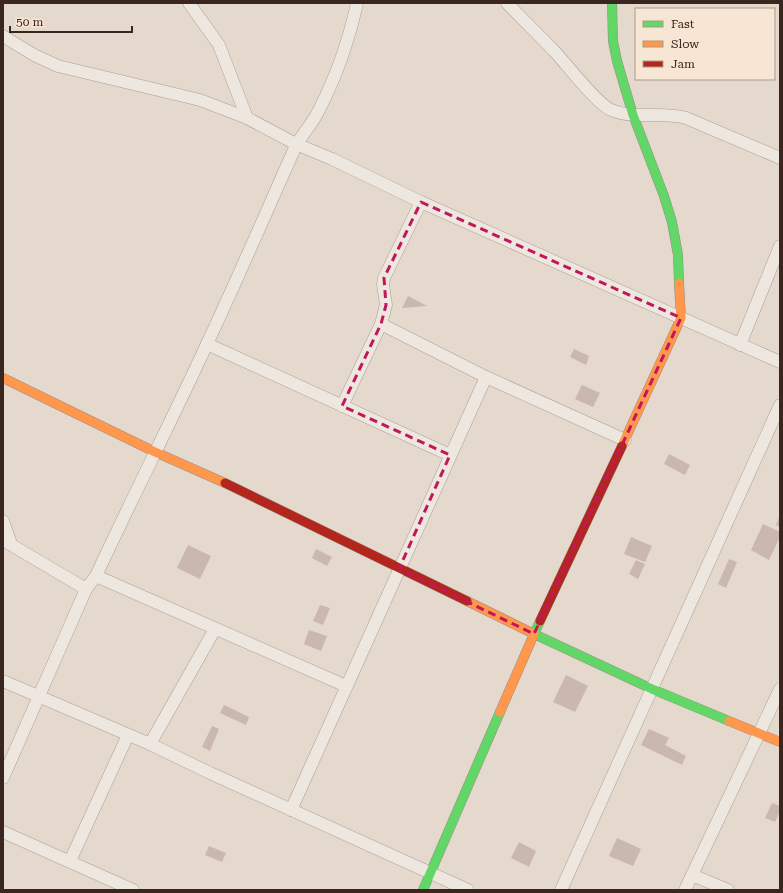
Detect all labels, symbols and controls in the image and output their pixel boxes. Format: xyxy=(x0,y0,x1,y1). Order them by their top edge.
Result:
scale bar xyxy=(10,8,132,34)
legend xyxy=(635,8,775,80)
text: 50 m xyxy=(16,15,43,29)
text: Fast xyxy=(671,17,695,31)
text: Slow xyxy=(671,37,699,51)
text: Jam xyxy=(671,57,695,71)

